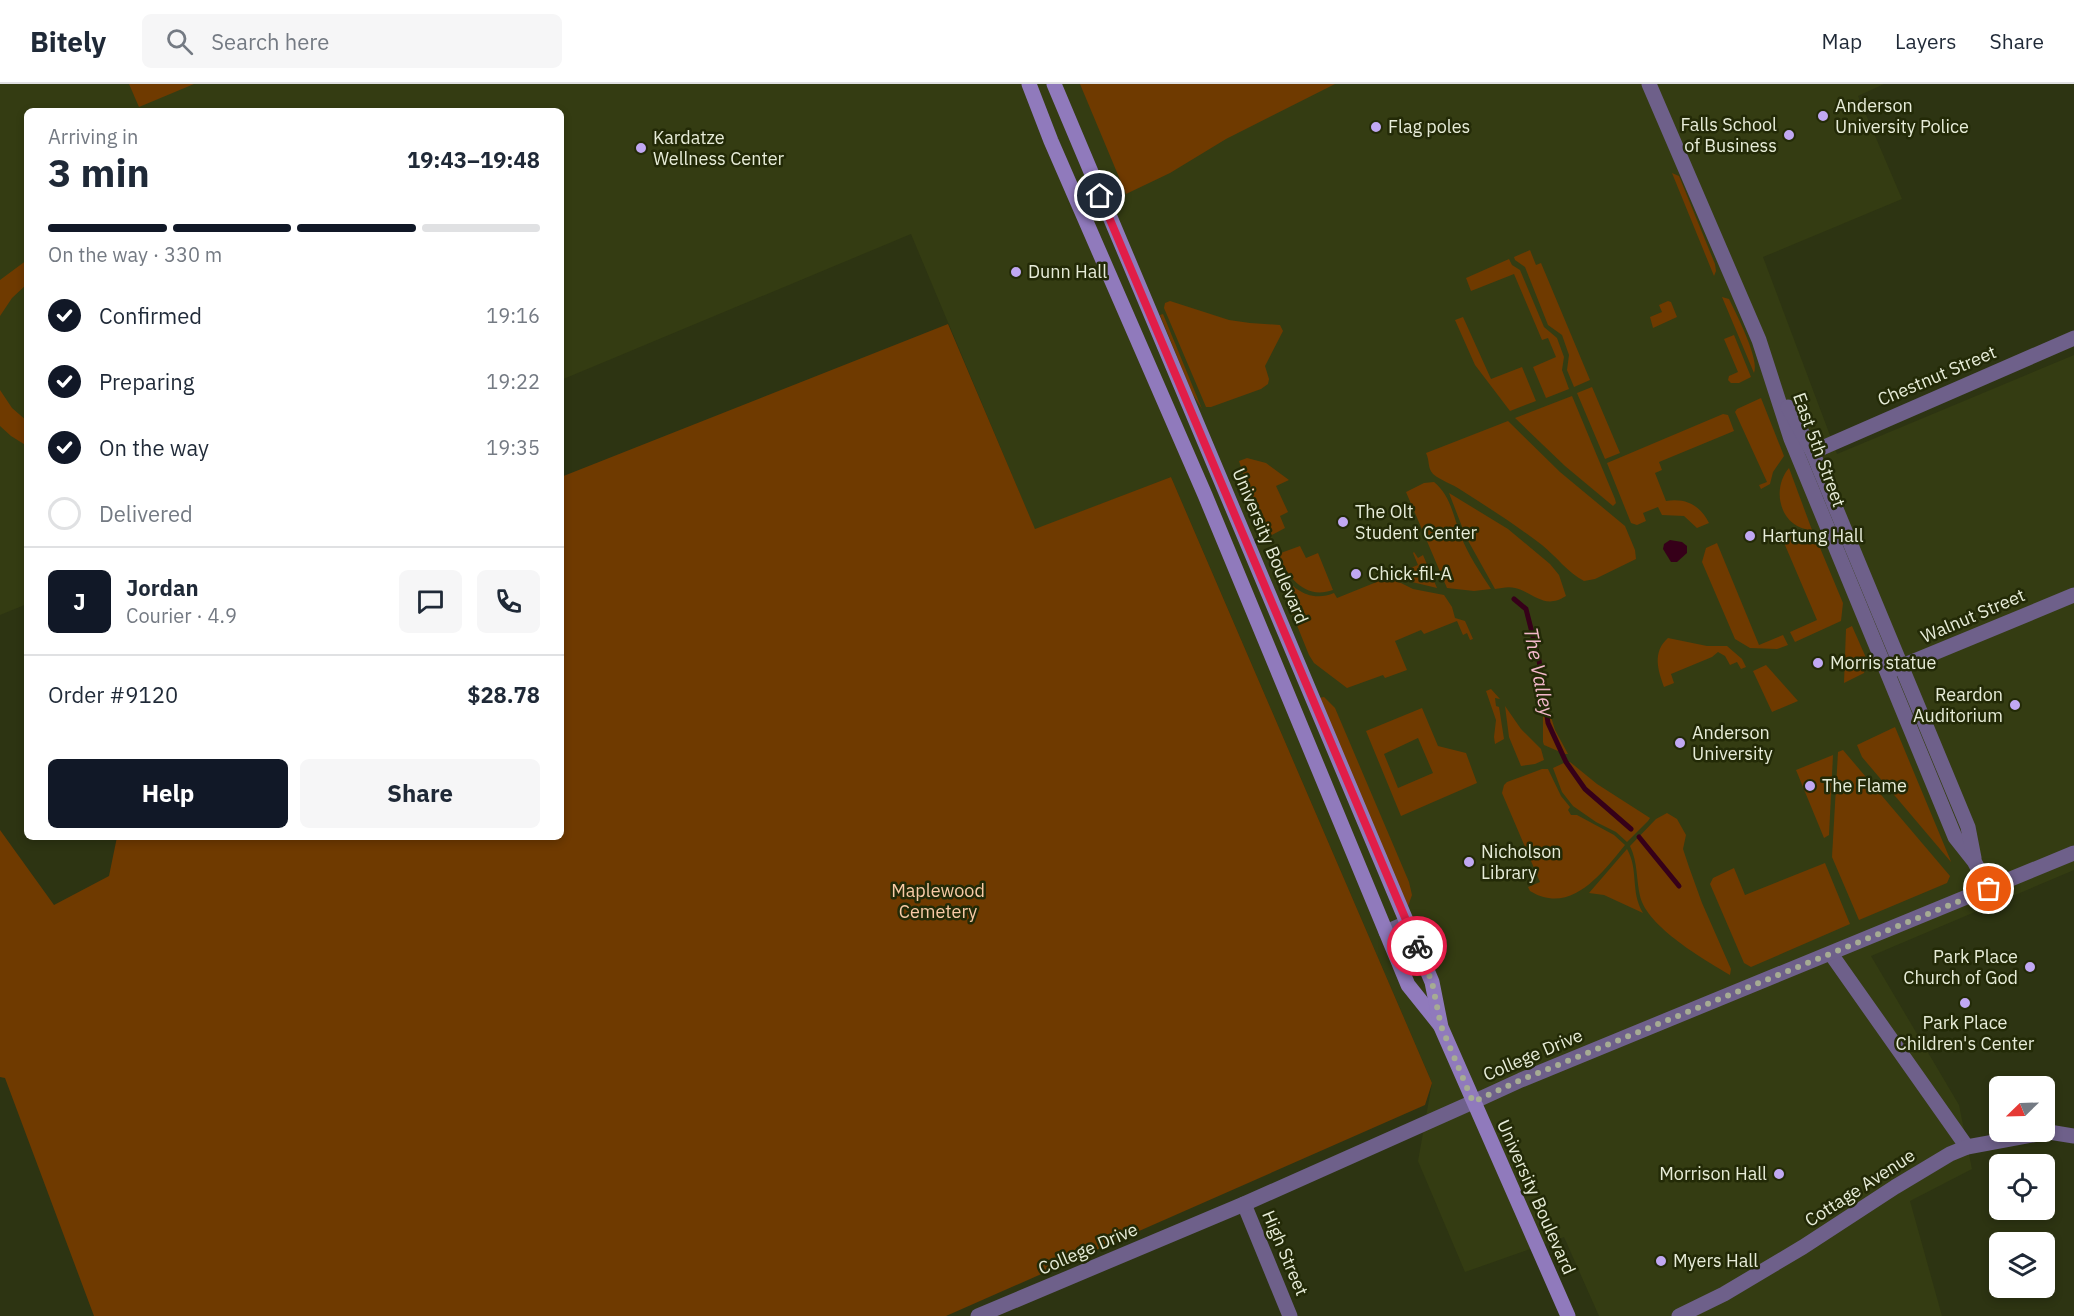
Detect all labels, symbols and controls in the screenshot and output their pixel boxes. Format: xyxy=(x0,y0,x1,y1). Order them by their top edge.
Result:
search box xyxy=(142,14,562,68)
text: Bitely xyxy=(30,23,106,60)
icon: search xyxy=(163,25,196,58)
text: Search here xyxy=(211,27,329,56)
text: Map xyxy=(1822,27,1862,55)
text: Layers xyxy=(1895,27,1957,55)
text: Share xyxy=(1990,27,2044,55)
place label: Anderson University Police xyxy=(1835,94,1969,138)
marker: Anderson University Police xyxy=(1816,109,1830,123)
place label: Falls School of Business xyxy=(1681,113,1777,157)
place label: Flag poles xyxy=(1388,115,1470,138)
marker: Flag poles xyxy=(1369,120,1383,134)
text: Arriving in xyxy=(48,123,138,150)
place label: Kardatze Wellness Center xyxy=(653,126,785,170)
marker: Falls School of Business xyxy=(1782,128,1796,142)
marker: Kardatze Wellness Center xyxy=(634,141,648,155)
text: 19:43–19:48 xyxy=(407,145,540,174)
text: 3 min xyxy=(48,147,150,198)
pin xyxy=(1074,170,1125,221)
icon: home xyxy=(1083,179,1116,212)
text: On the way · 330 m xyxy=(48,241,222,268)
place label: Dunn Hall xyxy=(1028,260,1107,283)
marker: Dunn Hall xyxy=(1009,265,1023,279)
icon: check xyxy=(48,299,81,332)
text: Confirmed xyxy=(99,301,202,330)
text: 19:16 xyxy=(486,302,540,329)
street label: Chestnut Street xyxy=(1874,340,2000,411)
icon: check xyxy=(48,365,81,398)
text: Preparing xyxy=(99,367,194,396)
text: 19:22 xyxy=(486,368,540,395)
street label: East 5th Street xyxy=(1788,389,1851,510)
icon: check xyxy=(48,431,81,464)
text: On the way xyxy=(99,433,209,462)
text: 19:35 xyxy=(486,434,540,461)
street label: University Boulevard xyxy=(1227,464,1314,627)
text: Delivered xyxy=(99,499,193,528)
place label: The Olt Student Center xyxy=(1355,500,1478,544)
marker: The Olt Student Center xyxy=(1336,515,1350,529)
place label: Hartung Hall xyxy=(1762,524,1864,547)
marker: Hartung Hall xyxy=(1743,529,1757,543)
place label: Chick-fil-A xyxy=(1368,562,1453,585)
marker: Chick-fil-A xyxy=(1349,567,1363,581)
button: chat xyxy=(399,570,462,633)
button: phone xyxy=(477,570,540,633)
text: Jordan xyxy=(126,573,199,602)
street label: Walnut Street xyxy=(1917,583,2028,648)
text: J xyxy=(73,587,86,616)
text: Courier · 4.9 xyxy=(126,602,237,629)
water label: The Valley xyxy=(1518,625,1562,720)
place label: Morris statue xyxy=(1830,651,1937,674)
marker: Morris statue xyxy=(1811,656,1825,670)
text: Order #9120 xyxy=(48,680,178,709)
text: $28.78 xyxy=(467,680,540,709)
place label: Reardon Auditorium xyxy=(1913,683,2003,727)
marker: Reardon Auditorium xyxy=(2008,698,2022,712)
place label: Anderson University xyxy=(1692,721,1773,765)
marker: Anderson University xyxy=(1673,736,1687,750)
button: Help xyxy=(48,759,288,828)
button: Share xyxy=(300,759,540,828)
place label: The Flame xyxy=(1822,774,1907,797)
marker: The Flame xyxy=(1803,779,1817,793)
place label: Nicholson Library xyxy=(1481,840,1562,884)
marker: Nicholson Library xyxy=(1462,855,1476,869)
pin xyxy=(1963,863,2014,914)
icon: bag xyxy=(1972,872,2005,905)
park label: Maplewood Cemetery xyxy=(891,879,985,923)
courier xyxy=(1387,916,1447,976)
icon: bike xyxy=(1401,930,1434,963)
place label: Park Place Church of God xyxy=(1903,945,2018,989)
marker: Park Place Church of God xyxy=(2023,960,2037,974)
marker: Park Place Children's Center xyxy=(1958,996,1972,1010)
place label: Park Place Children's Center xyxy=(1896,1011,2035,1055)
street label: College Drive xyxy=(1479,1023,1586,1086)
north arrow xyxy=(1989,1076,2055,1142)
map controls xyxy=(1989,1076,2055,1298)
street label: University Boulevard xyxy=(1492,1116,1581,1278)
street label: Cottage Avenue xyxy=(1800,1143,1919,1232)
button: locate xyxy=(1989,1154,2055,1220)
place label: Morrison Hall xyxy=(1659,1162,1767,1185)
marker: Morrison Hall xyxy=(1772,1167,1786,1181)
street label: High Street xyxy=(1257,1207,1314,1299)
street label: College Drive xyxy=(1034,1217,1141,1280)
button: layers xyxy=(1989,1232,2055,1298)
place label: Myers Hall xyxy=(1673,1249,1758,1272)
marker: Myers Hall xyxy=(1654,1254,1668,1268)

